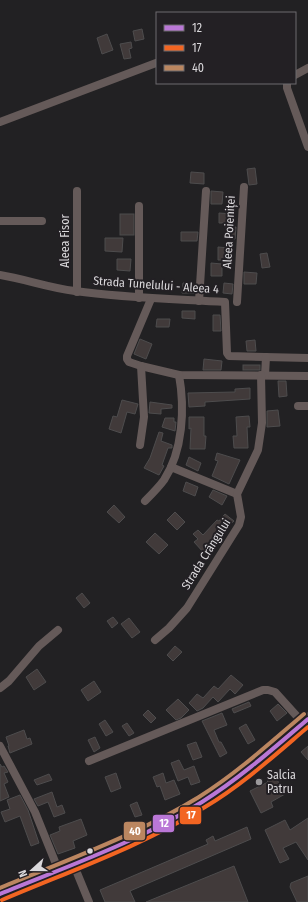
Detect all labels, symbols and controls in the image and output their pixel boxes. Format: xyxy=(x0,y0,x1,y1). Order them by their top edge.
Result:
legend xyxy=(156,12,296,84)
text: 12 xyxy=(192,21,202,35)
text: 17 xyxy=(192,41,202,55)
text: 40 xyxy=(192,61,204,75)
street label: Aleea Poieniței xyxy=(220,195,239,269)
street label: Aleea Fisor xyxy=(58,213,72,268)
street label: Strada Tunelului - Aleea 4 xyxy=(93,274,220,296)
street label: Strada Crângului xyxy=(179,516,233,592)
place label: Salcia Patru xyxy=(267,768,296,796)
marker: Salcia Patru xyxy=(254,777,264,787)
line badge: 17 xyxy=(179,806,202,825)
text: 17 xyxy=(186,809,196,822)
line badge: 12 xyxy=(152,814,175,833)
text: 12 xyxy=(159,817,169,830)
line badge: 40 xyxy=(123,821,146,841)
text: 40 xyxy=(129,825,141,838)
unlabelled marker xyxy=(85,846,95,856)
north arrow xyxy=(12,850,52,890)
text: N xyxy=(16,868,30,879)

